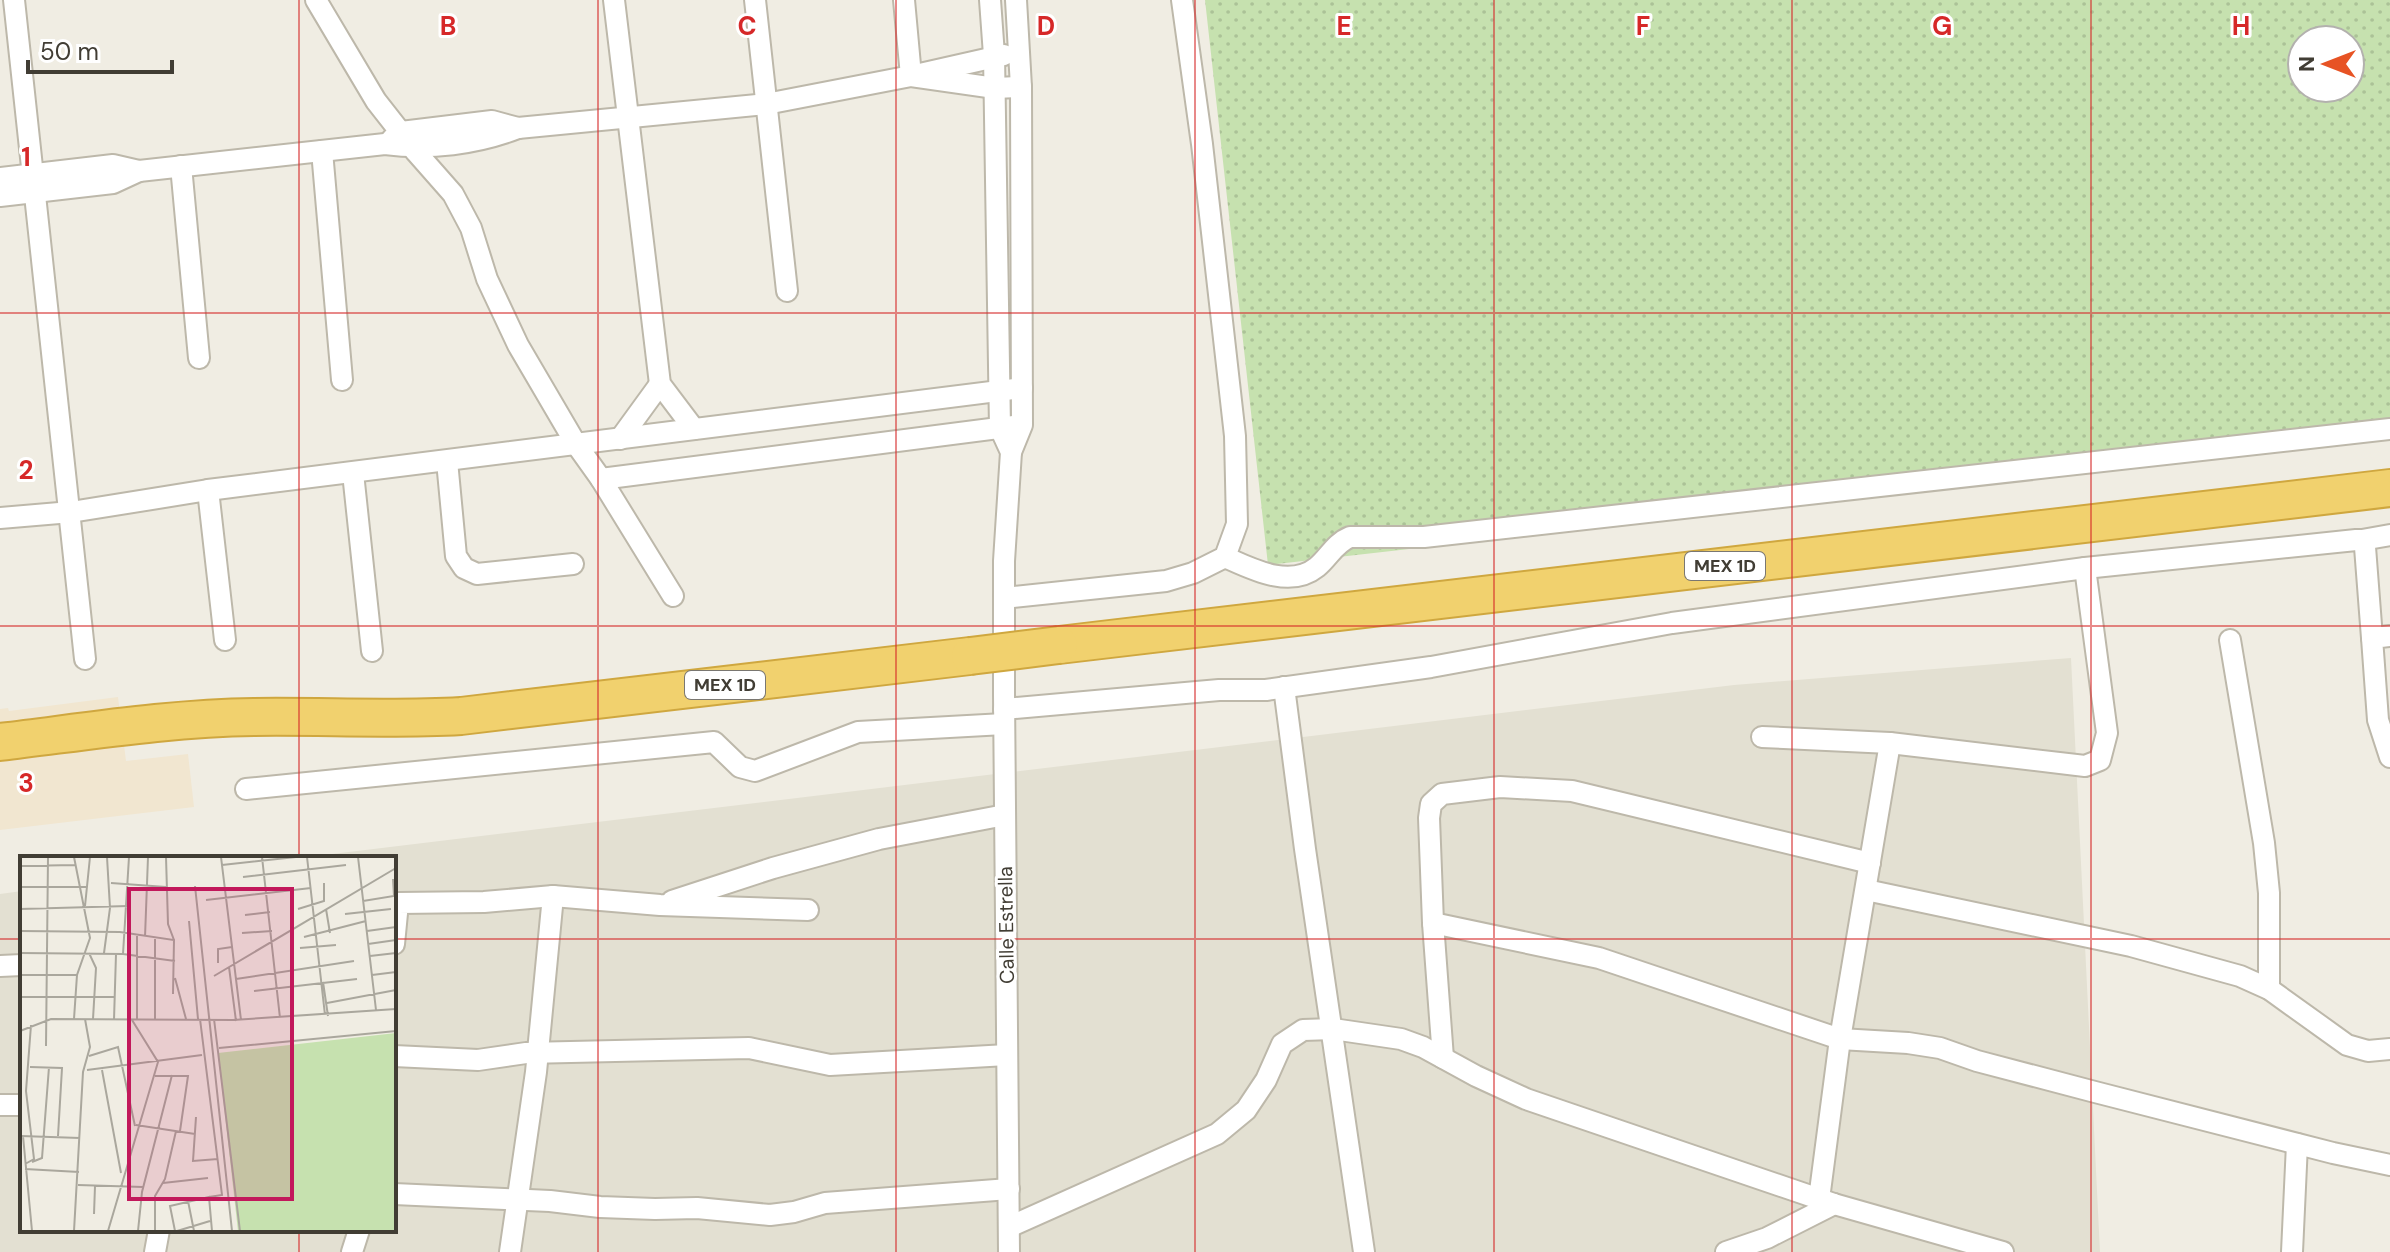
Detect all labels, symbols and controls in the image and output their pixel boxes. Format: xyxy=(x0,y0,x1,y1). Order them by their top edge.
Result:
text: B xyxy=(440,9,456,43)
text: C xyxy=(737,9,757,43)
text: D xyxy=(1037,9,1055,43)
text: E xyxy=(1336,9,1352,43)
text: F xyxy=(1636,9,1650,43)
text: G xyxy=(1932,9,1952,43)
text: H xyxy=(2232,9,2250,43)
scale bar xyxy=(28,24,172,74)
north arrow xyxy=(2286,24,2366,104)
text: 50 m xyxy=(40,36,99,67)
text: N xyxy=(2292,56,2321,72)
text: 1 xyxy=(21,140,31,174)
text: 2 xyxy=(18,453,34,487)
road number: MEX 1D xyxy=(1685,552,1765,580)
road number: MEX 1D xyxy=(685,671,765,699)
text: 3 xyxy=(18,766,34,800)
inset map xyxy=(20,856,396,1232)
street label: Calle Estrella xyxy=(992,866,1020,984)

